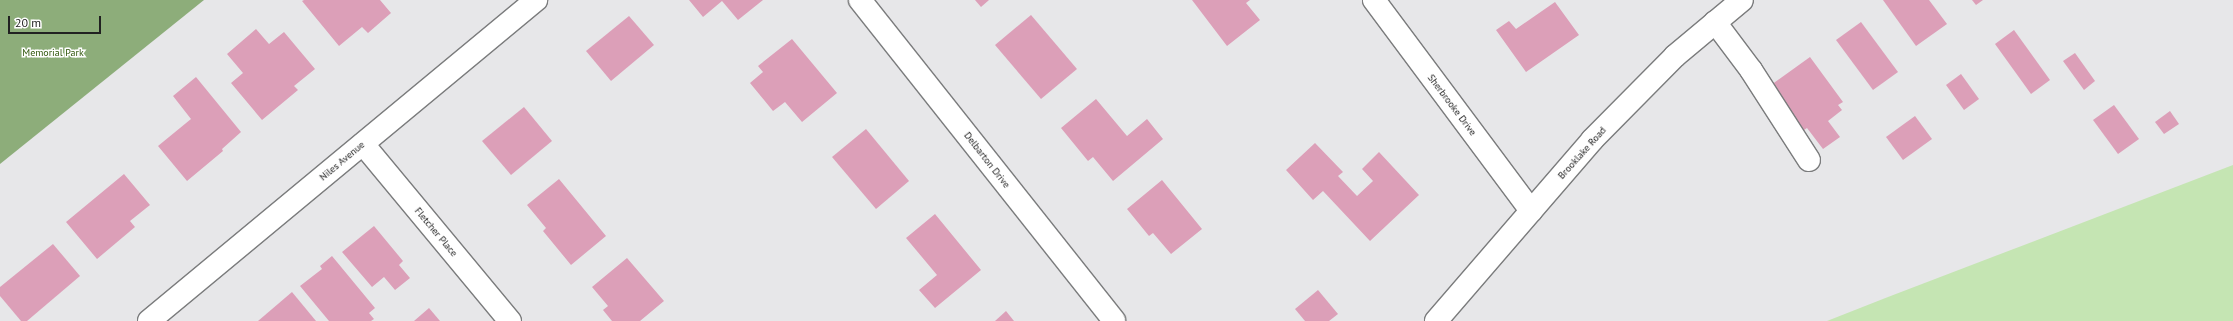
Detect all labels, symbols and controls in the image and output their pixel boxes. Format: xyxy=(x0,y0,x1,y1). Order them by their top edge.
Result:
scale bar xyxy=(10,8,103,34)
text: 20 m xyxy=(15,15,41,30)
park label: Memorial Park xyxy=(22,47,84,59)
street label: Sherbrooke Drive xyxy=(1425,72,1479,138)
street label: Brooklake Road xyxy=(1555,124,1609,182)
street label: Delbarton Drive xyxy=(961,130,1013,190)
street label: Niles Avenue xyxy=(317,139,367,183)
street label: Fletcher Place xyxy=(412,205,460,259)

